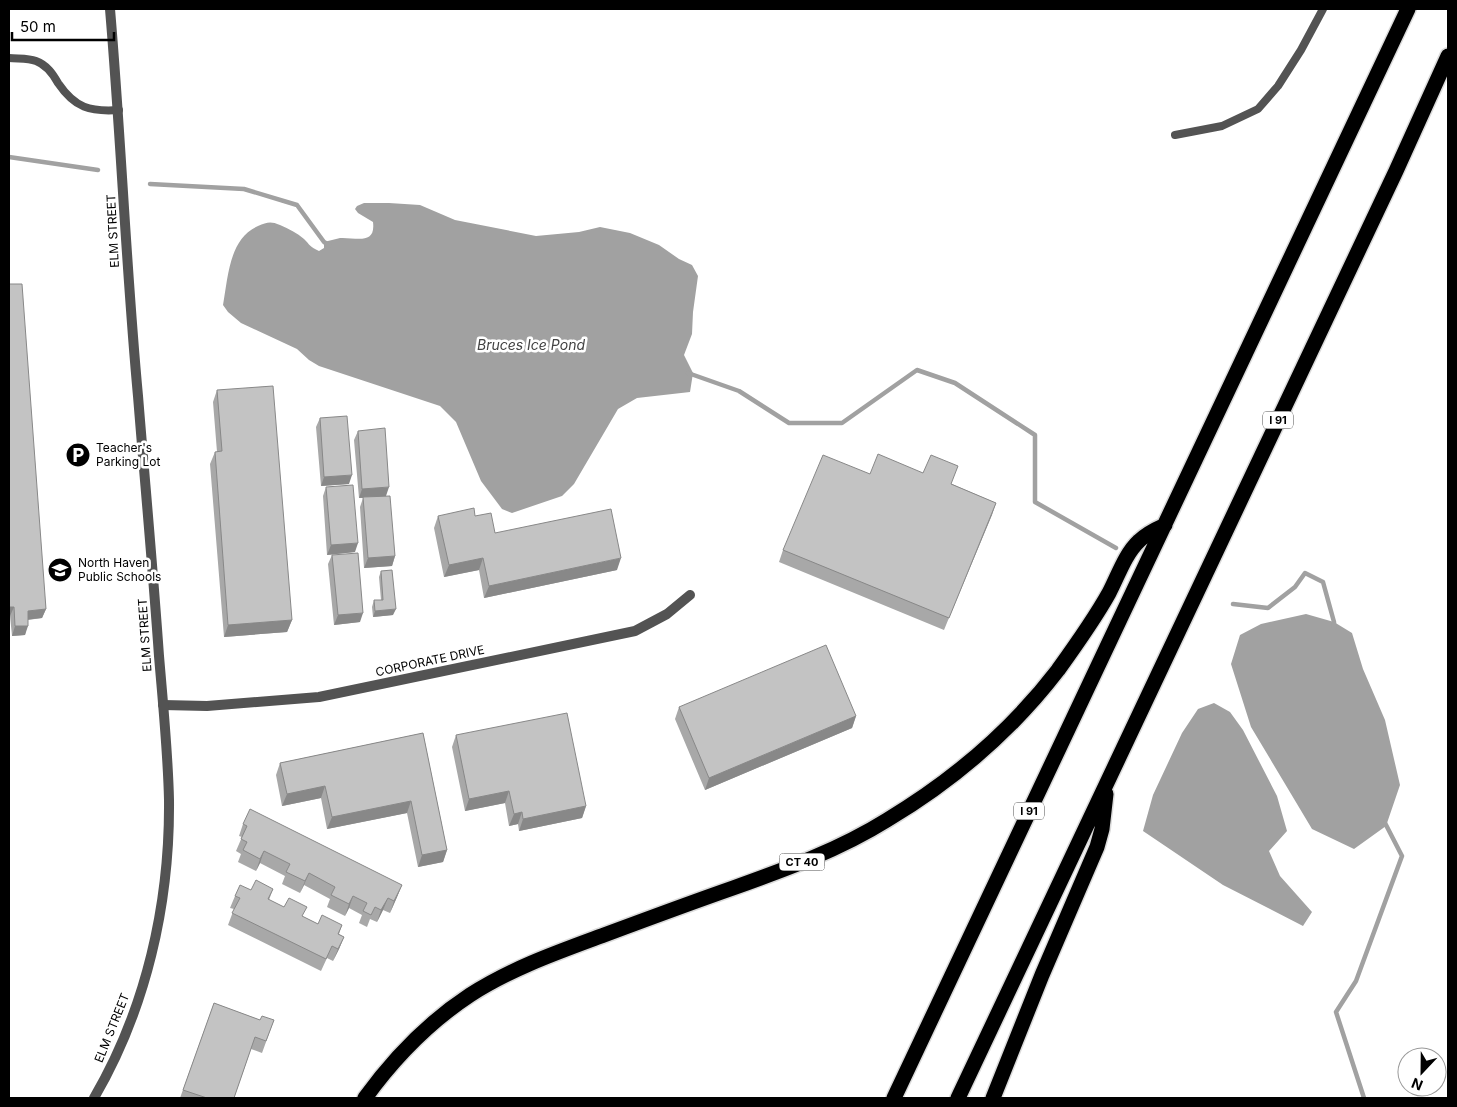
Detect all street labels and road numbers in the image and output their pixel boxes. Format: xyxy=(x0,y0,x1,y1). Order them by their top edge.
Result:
street label: ELM STREET xyxy=(103,194,122,268)
road number: I 91 xyxy=(1263,412,1293,428)
street label: ELM STREET xyxy=(134,598,155,672)
street label: CORPORATE DRIVE xyxy=(374,642,486,679)
road number: I 91 xyxy=(1014,802,1044,819)
road number: CT 40 xyxy=(780,854,824,870)
street label: ELM STREET xyxy=(91,991,132,1065)

